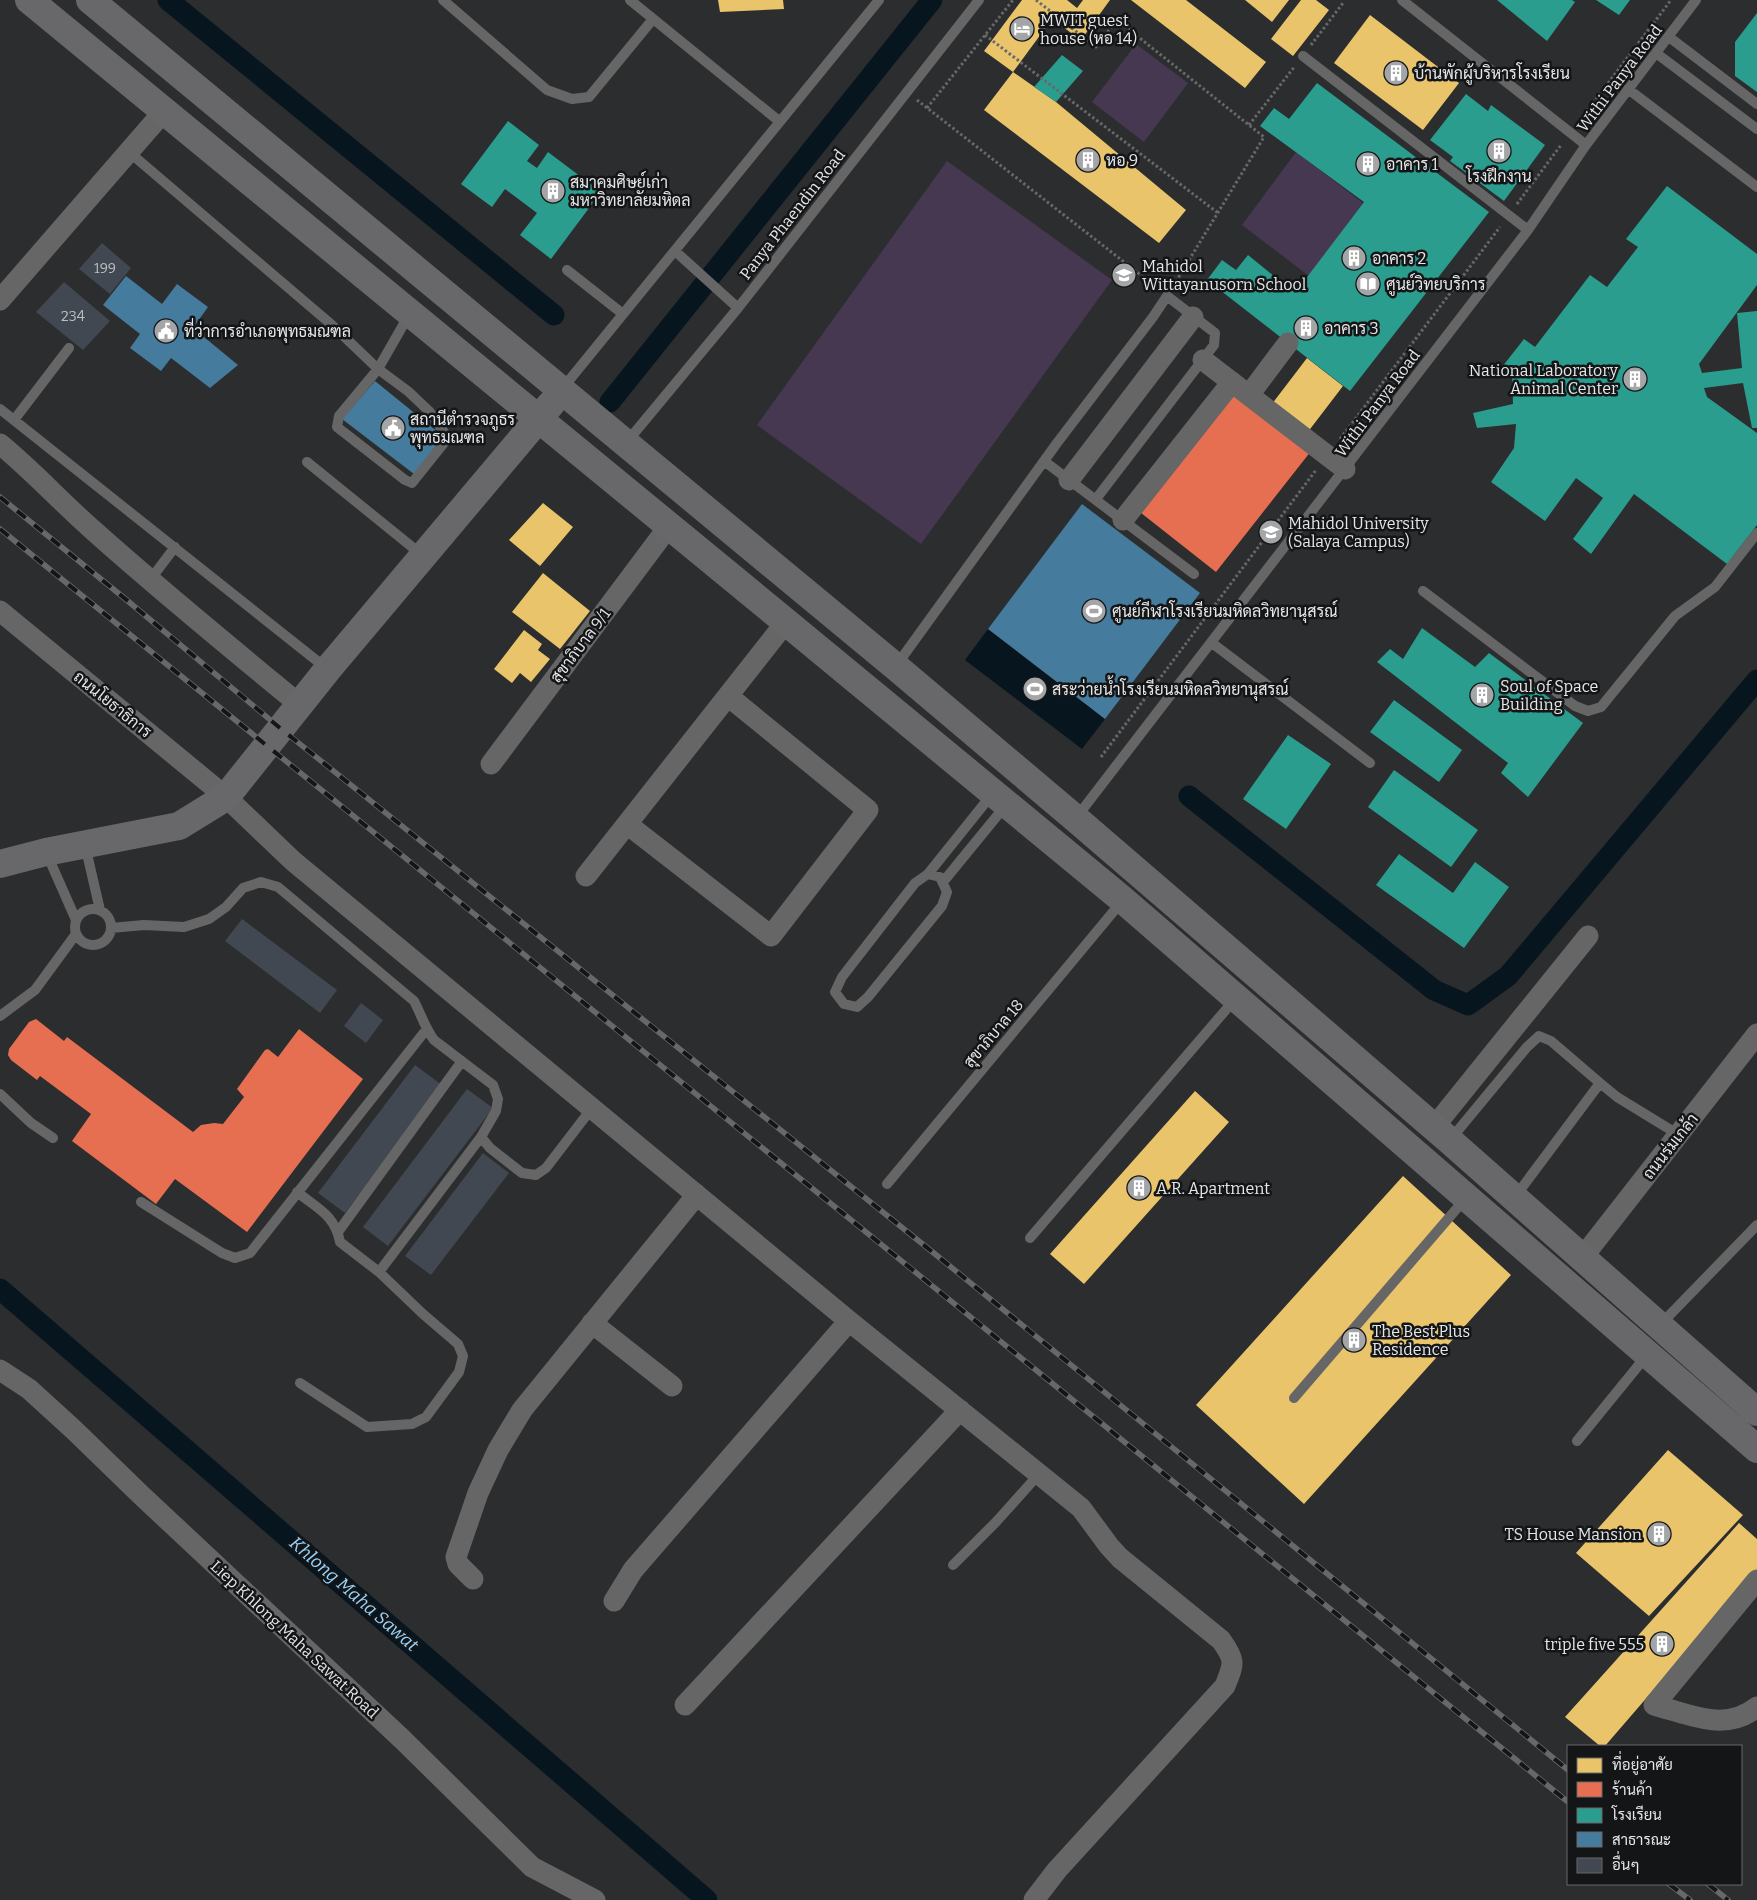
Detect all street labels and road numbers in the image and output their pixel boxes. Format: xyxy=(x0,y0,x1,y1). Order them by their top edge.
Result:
street label: Withi Panya Road xyxy=(1573,21,1666,136)
street label: Panya Phaendin Road xyxy=(736,145,849,283)
street label: Withi Panya Road xyxy=(1331,346,1424,461)
street label: สุขาภิบาล 9/1 xyxy=(546,604,616,687)
street label: ถนนโยธาธิการ xyxy=(70,666,157,742)
street label: สุขาภิบาล 18 xyxy=(959,995,1029,1073)
street label: ถนนร่มเกล้า xyxy=(1638,1109,1702,1183)
street label: Liep Khlong Maha Sawat Road xyxy=(207,1557,383,1722)

